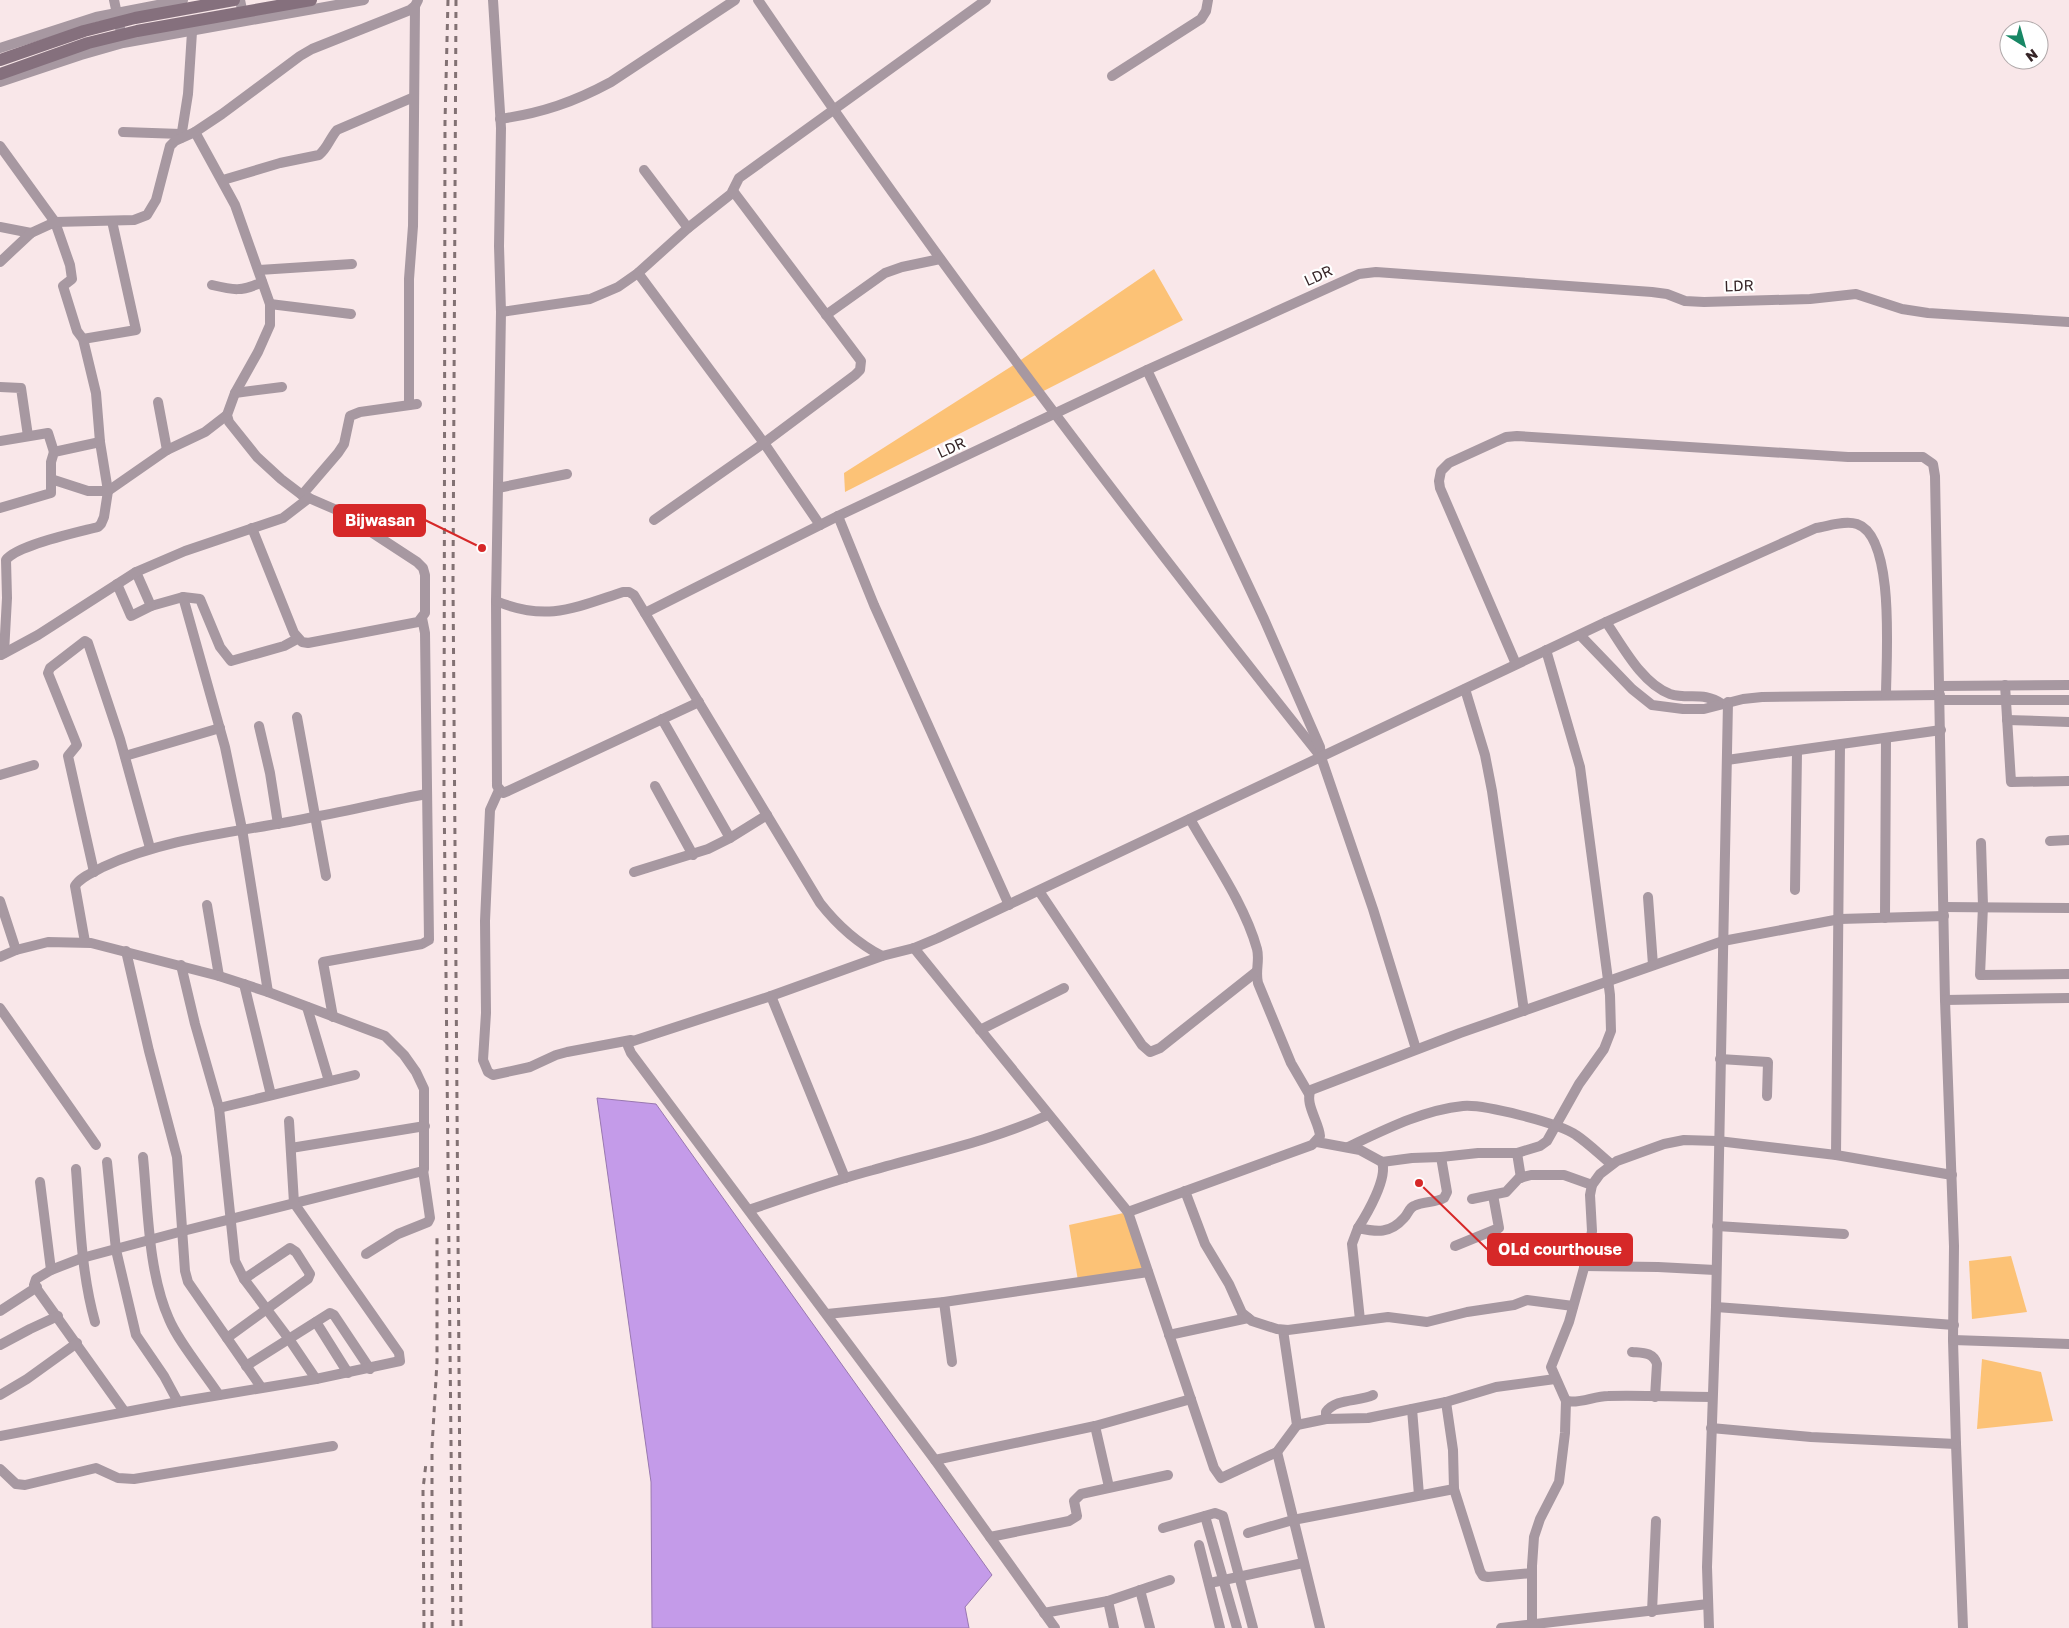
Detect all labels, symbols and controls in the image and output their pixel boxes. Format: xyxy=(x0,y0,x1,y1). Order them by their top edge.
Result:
north arrow xyxy=(1999,20,2049,70)
text: N xyxy=(2023,46,2041,66)
street label: LDR xyxy=(1301,261,1335,289)
street label: LDR xyxy=(1724,275,1754,295)
street label: LDR xyxy=(934,433,968,461)
callout: Bijwasan xyxy=(334,505,425,536)
text: Bijwasan xyxy=(345,510,415,530)
callout: OLd courthouse xyxy=(1488,1234,1632,1265)
text: OLd courthouse xyxy=(1498,1239,1622,1259)

